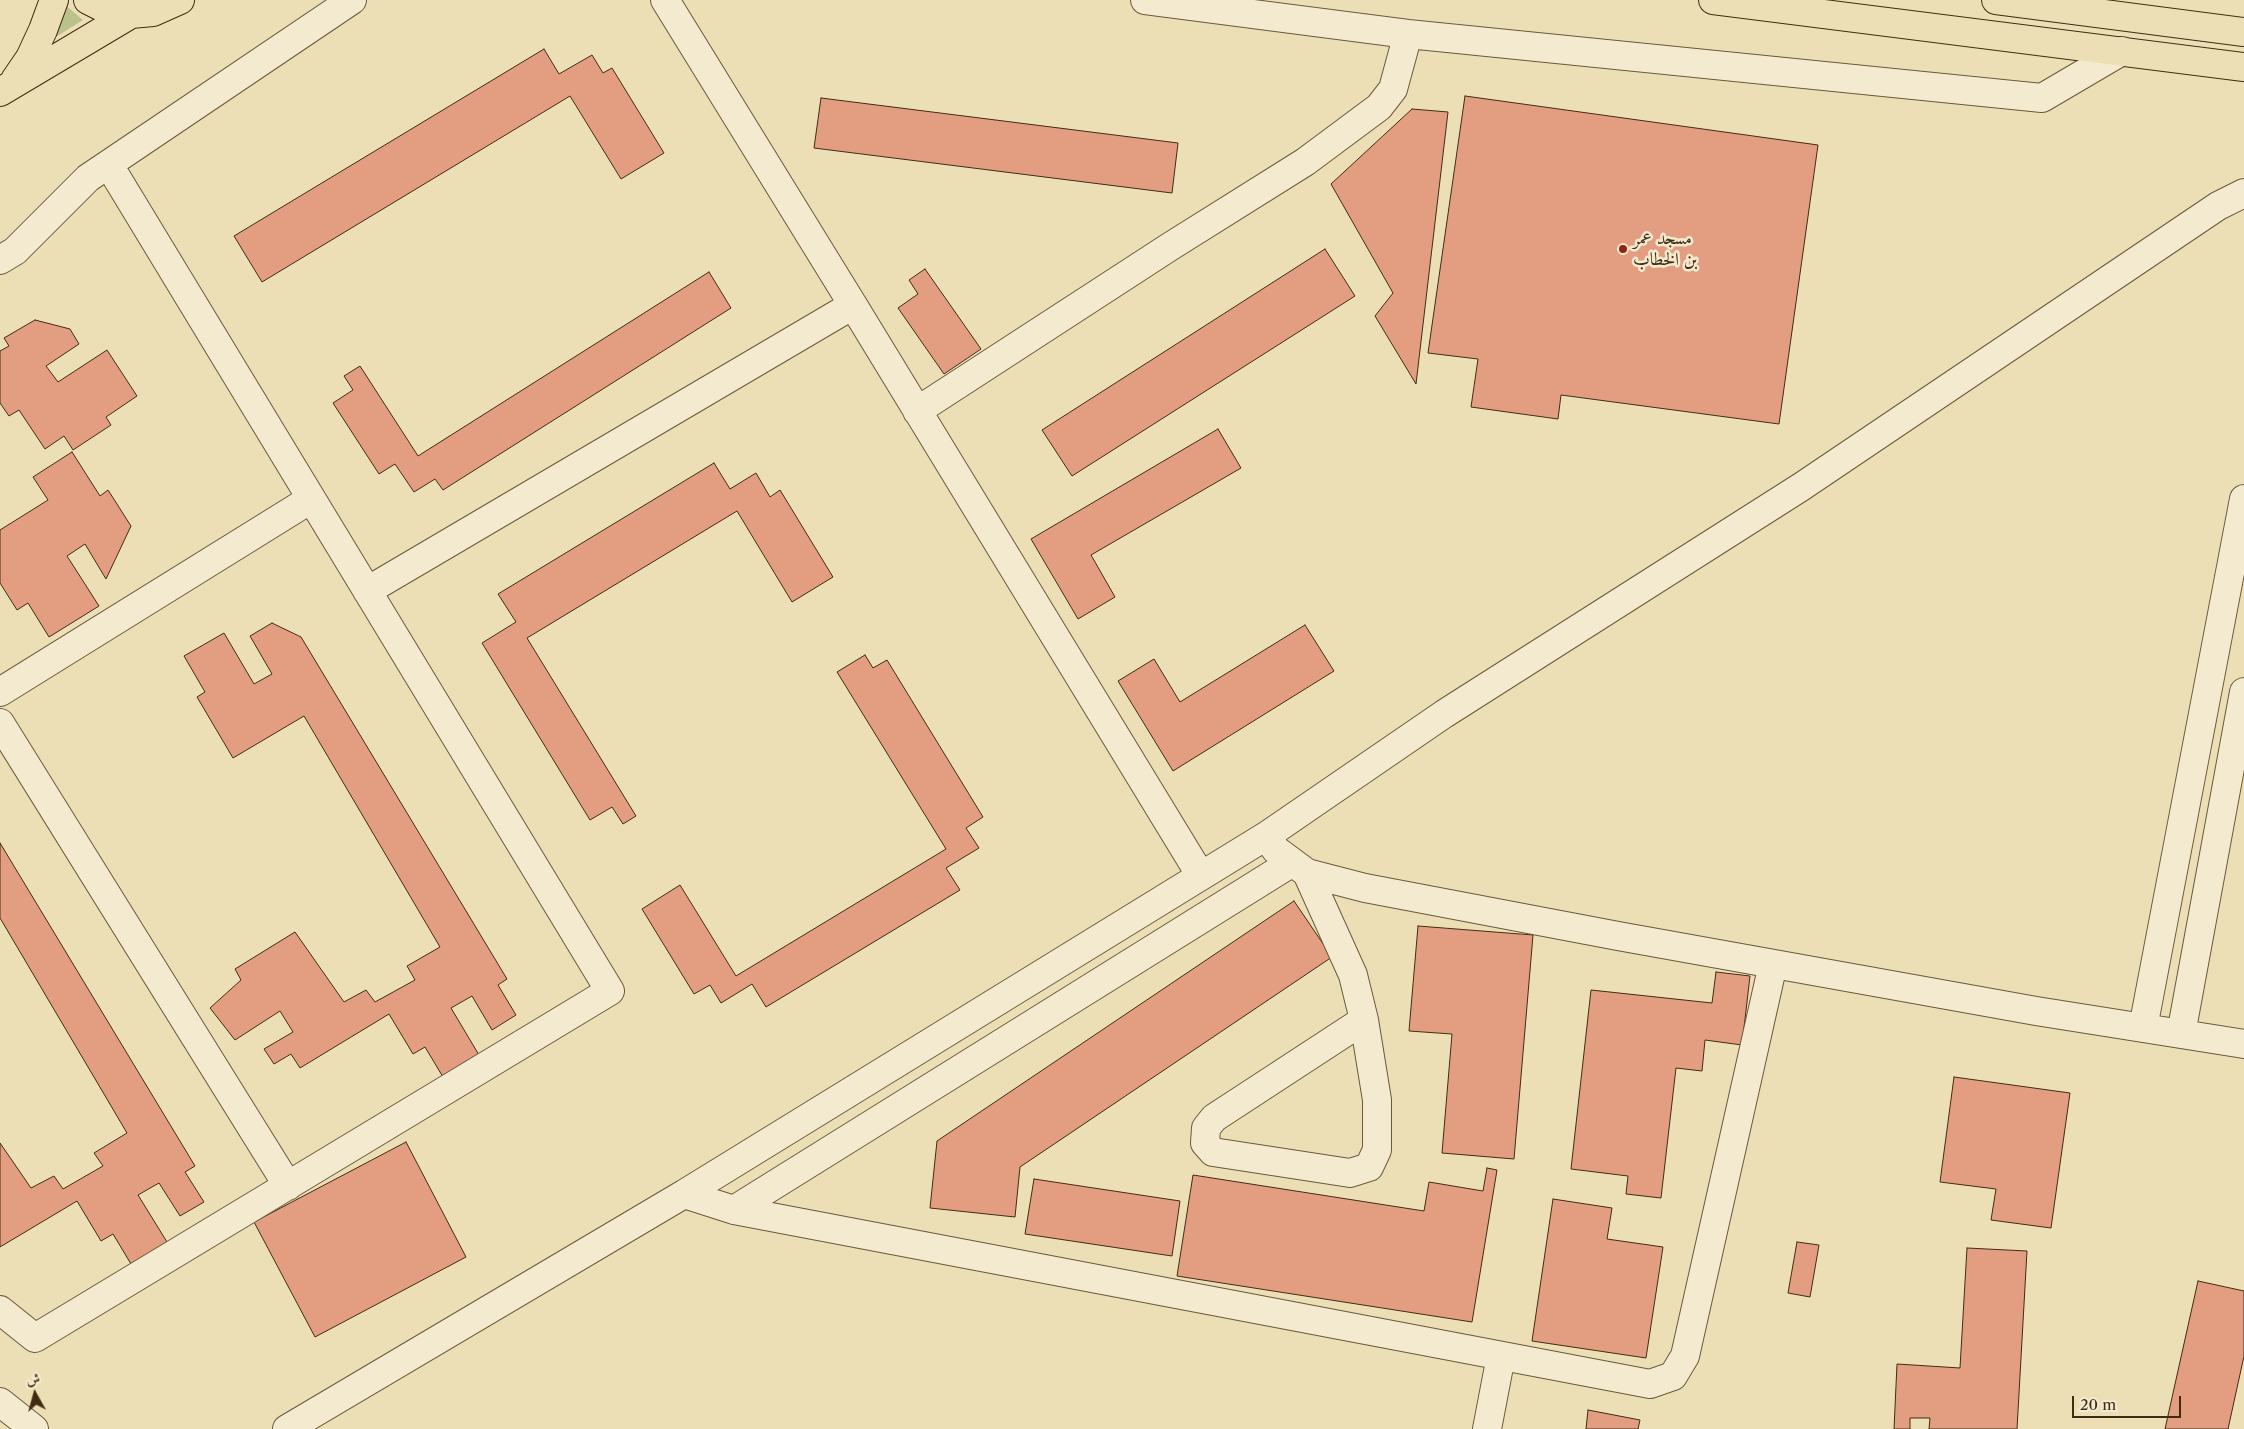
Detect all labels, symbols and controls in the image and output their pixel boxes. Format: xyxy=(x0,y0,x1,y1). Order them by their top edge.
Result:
place label: مسجد عمر بن الخطاب xyxy=(1633,228,1697,270)
marker: مسجد عمر بن الخطاب xyxy=(1617,243,1629,255)
north arrow xyxy=(10,1369,60,1419)
text: ش xyxy=(25,1369,41,1389)
scale bar xyxy=(2074,1386,2183,1418)
text: 20 m xyxy=(2080,1395,2116,1414)

